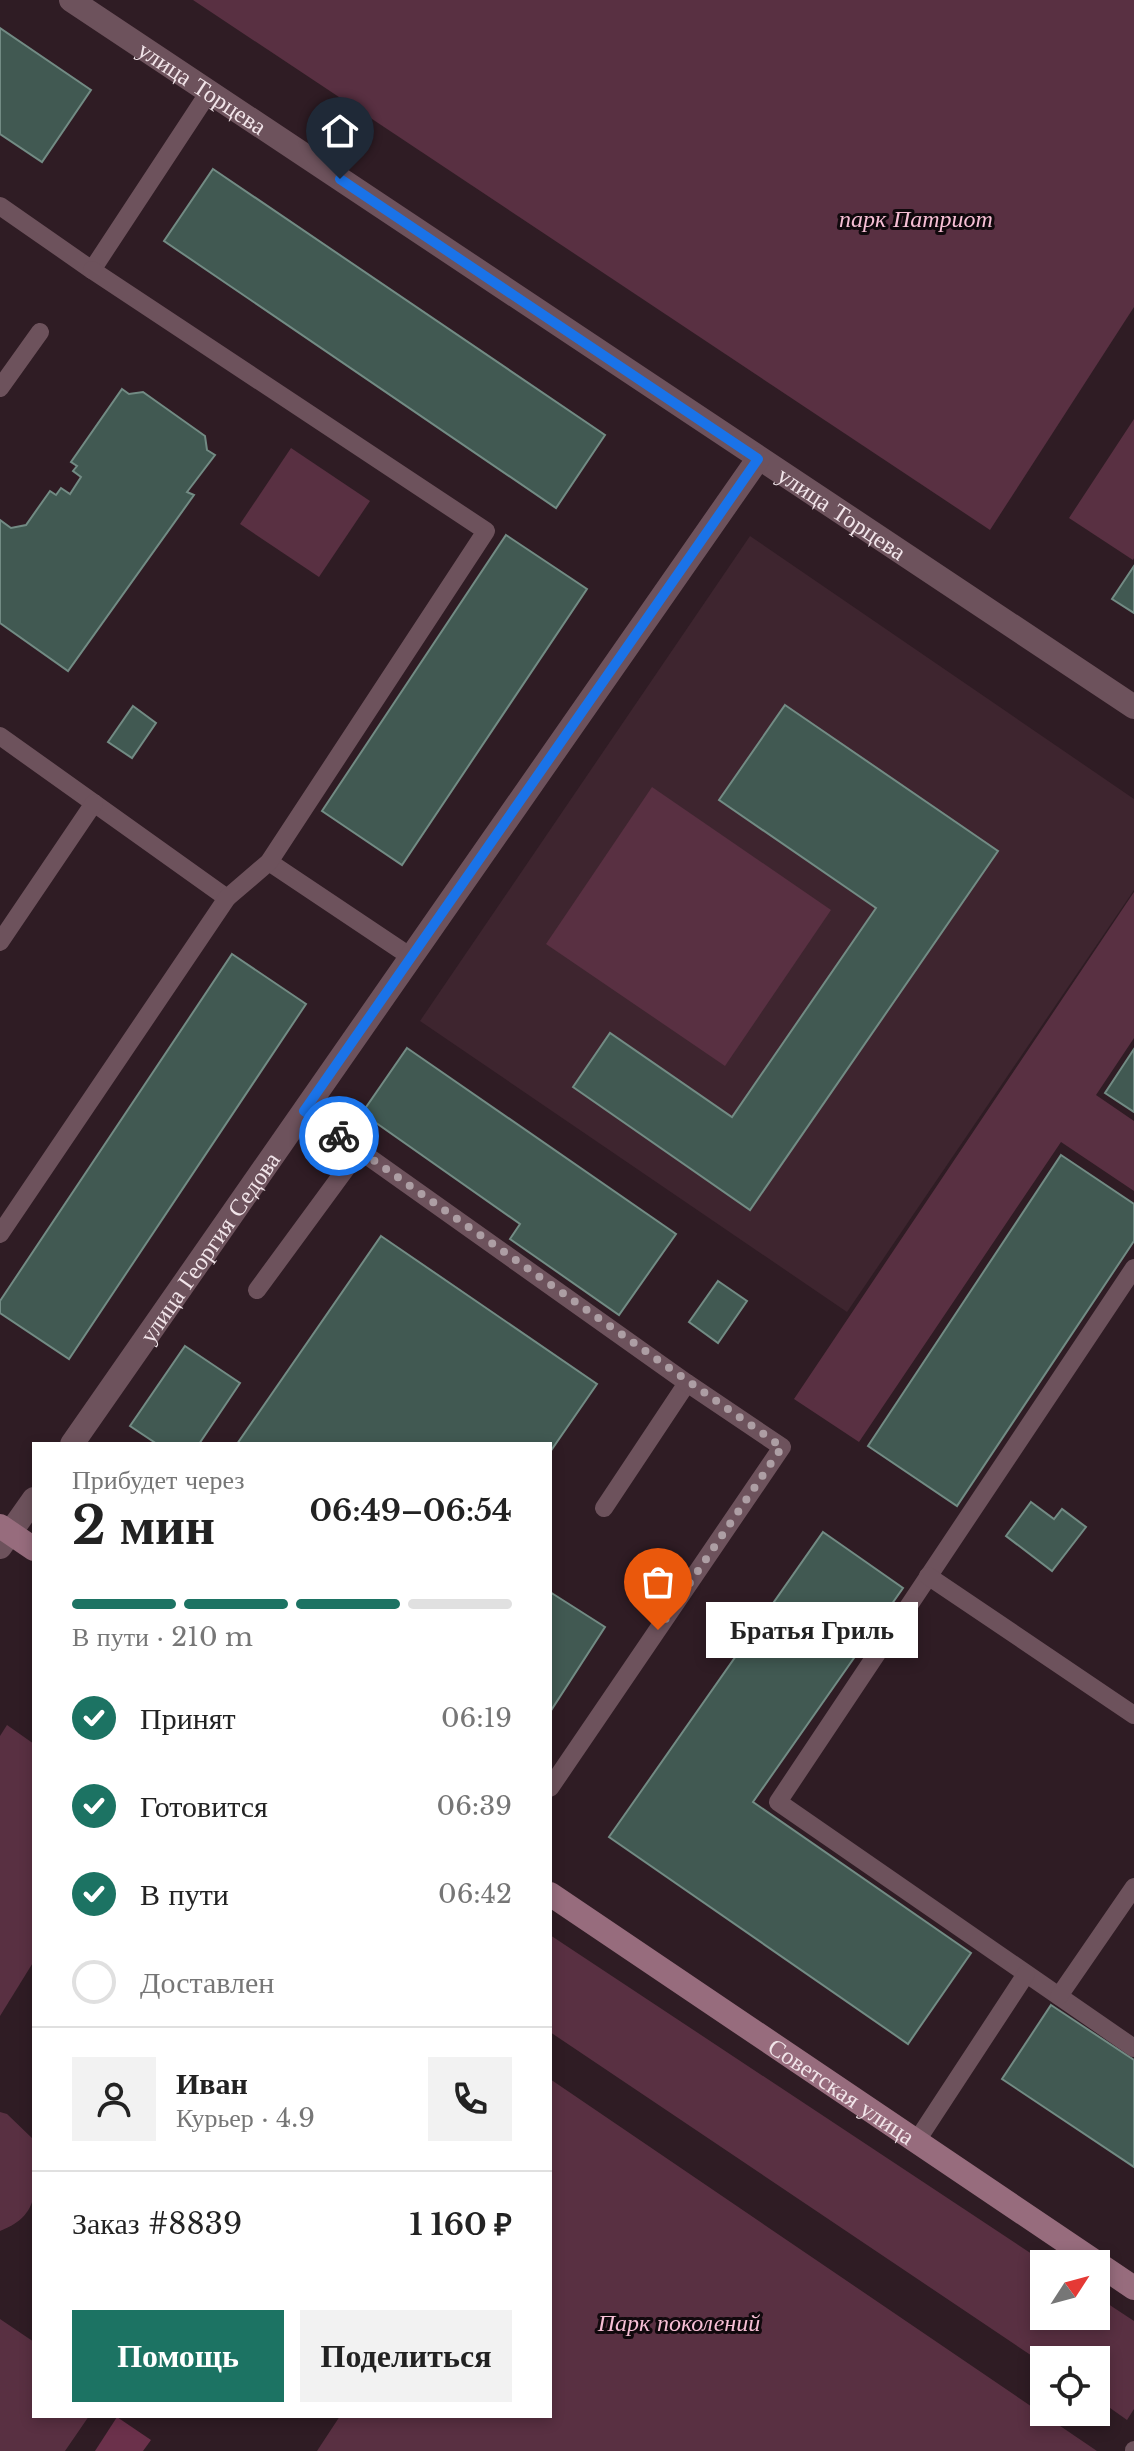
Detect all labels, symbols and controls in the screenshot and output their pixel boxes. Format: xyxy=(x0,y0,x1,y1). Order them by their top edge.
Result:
street label: улица Торцева xyxy=(133,34,273,141)
pin xyxy=(306,97,374,179)
icon: home xyxy=(318,109,362,153)
park label: парк Патриот xyxy=(839,204,993,233)
street label: улица Торцева xyxy=(772,460,912,566)
courier xyxy=(299,1096,379,1176)
icon: bike xyxy=(317,1114,361,1158)
street label: улица Георгия Седова xyxy=(133,1146,286,1348)
text: Прибудет через xyxy=(72,1464,245,1496)
text: 06:49–06:54 xyxy=(309,1492,512,1529)
text: 2 мин xyxy=(72,1494,215,1558)
pin xyxy=(624,1548,692,1630)
icon: bag xyxy=(636,1560,680,1604)
callout: Братья Гриль xyxy=(706,1602,918,1658)
text: Братья Гриль xyxy=(730,1614,894,1646)
text: В пути · 210 m xyxy=(72,1621,253,1653)
icon: check xyxy=(72,1696,116,1740)
text: Принят xyxy=(140,1700,236,1737)
text: 06:19 xyxy=(441,1702,512,1734)
icon: check xyxy=(72,1784,116,1828)
text: Готовится xyxy=(140,1788,268,1825)
text: 06:39 xyxy=(437,1790,512,1822)
icon: check xyxy=(72,1872,116,1916)
text: В пути xyxy=(140,1876,229,1913)
text: 06:42 xyxy=(438,1878,512,1910)
text: Доставлен xyxy=(140,1964,274,2001)
street label: Советская улица xyxy=(763,2031,921,2151)
button: person xyxy=(72,2057,156,2141)
button: phone xyxy=(428,2057,512,2141)
text: Иван xyxy=(176,2065,248,2102)
text: Курьер · 4.9 xyxy=(176,2102,315,2134)
text: Заказ #8839 xyxy=(72,2205,242,2242)
text: 1 160 ₽ xyxy=(410,2206,512,2243)
north arrow xyxy=(1030,2250,1110,2330)
map controls xyxy=(1030,2250,1110,2426)
park label: Парк поколений xyxy=(597,2308,760,2337)
button: Помощь xyxy=(72,2310,284,2402)
button: Поделиться xyxy=(300,2310,512,2402)
button: locate xyxy=(1030,2346,1110,2426)

